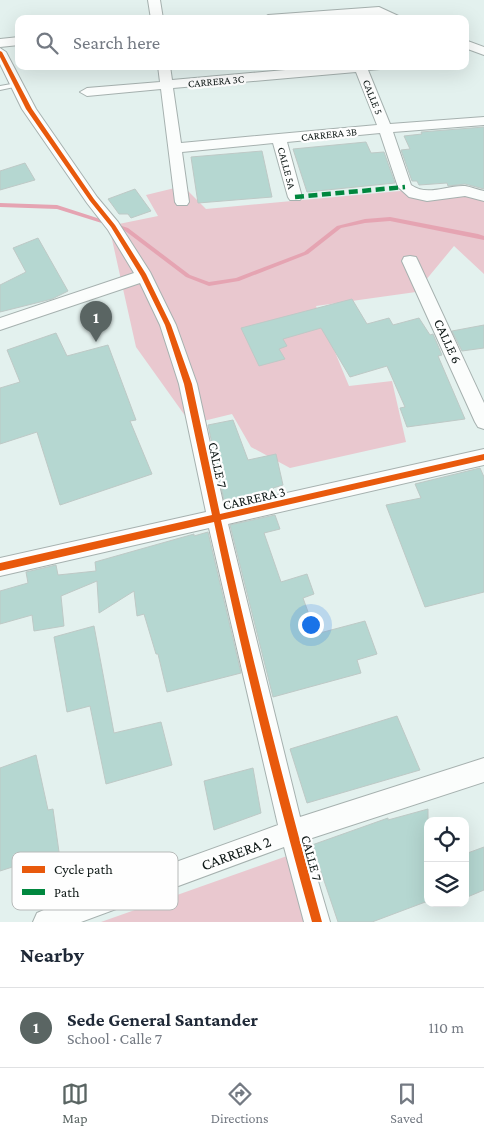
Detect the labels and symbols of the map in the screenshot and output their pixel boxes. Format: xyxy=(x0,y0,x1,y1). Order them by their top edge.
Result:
street label: CARRERA 3C xyxy=(187,73,245,89)
street label: CALLE 5 xyxy=(361,78,385,116)
street label: CARRERA 3B xyxy=(300,125,358,143)
street label: CALLE 5A xyxy=(276,146,299,191)
pin: 1 xyxy=(80,301,112,342)
street label: CALLE 6 xyxy=(431,316,465,366)
street label: CALLE 7 xyxy=(205,440,231,490)
street label: CARRERA 3 xyxy=(221,483,287,513)
your location xyxy=(298,612,324,638)
street label: CARRERA 2 xyxy=(199,832,274,873)
street label: CALLE 7 xyxy=(298,833,326,883)
legend xyxy=(12,852,178,910)
text: Cycle path xyxy=(54,861,113,877)
text: Path xyxy=(54,884,80,900)

